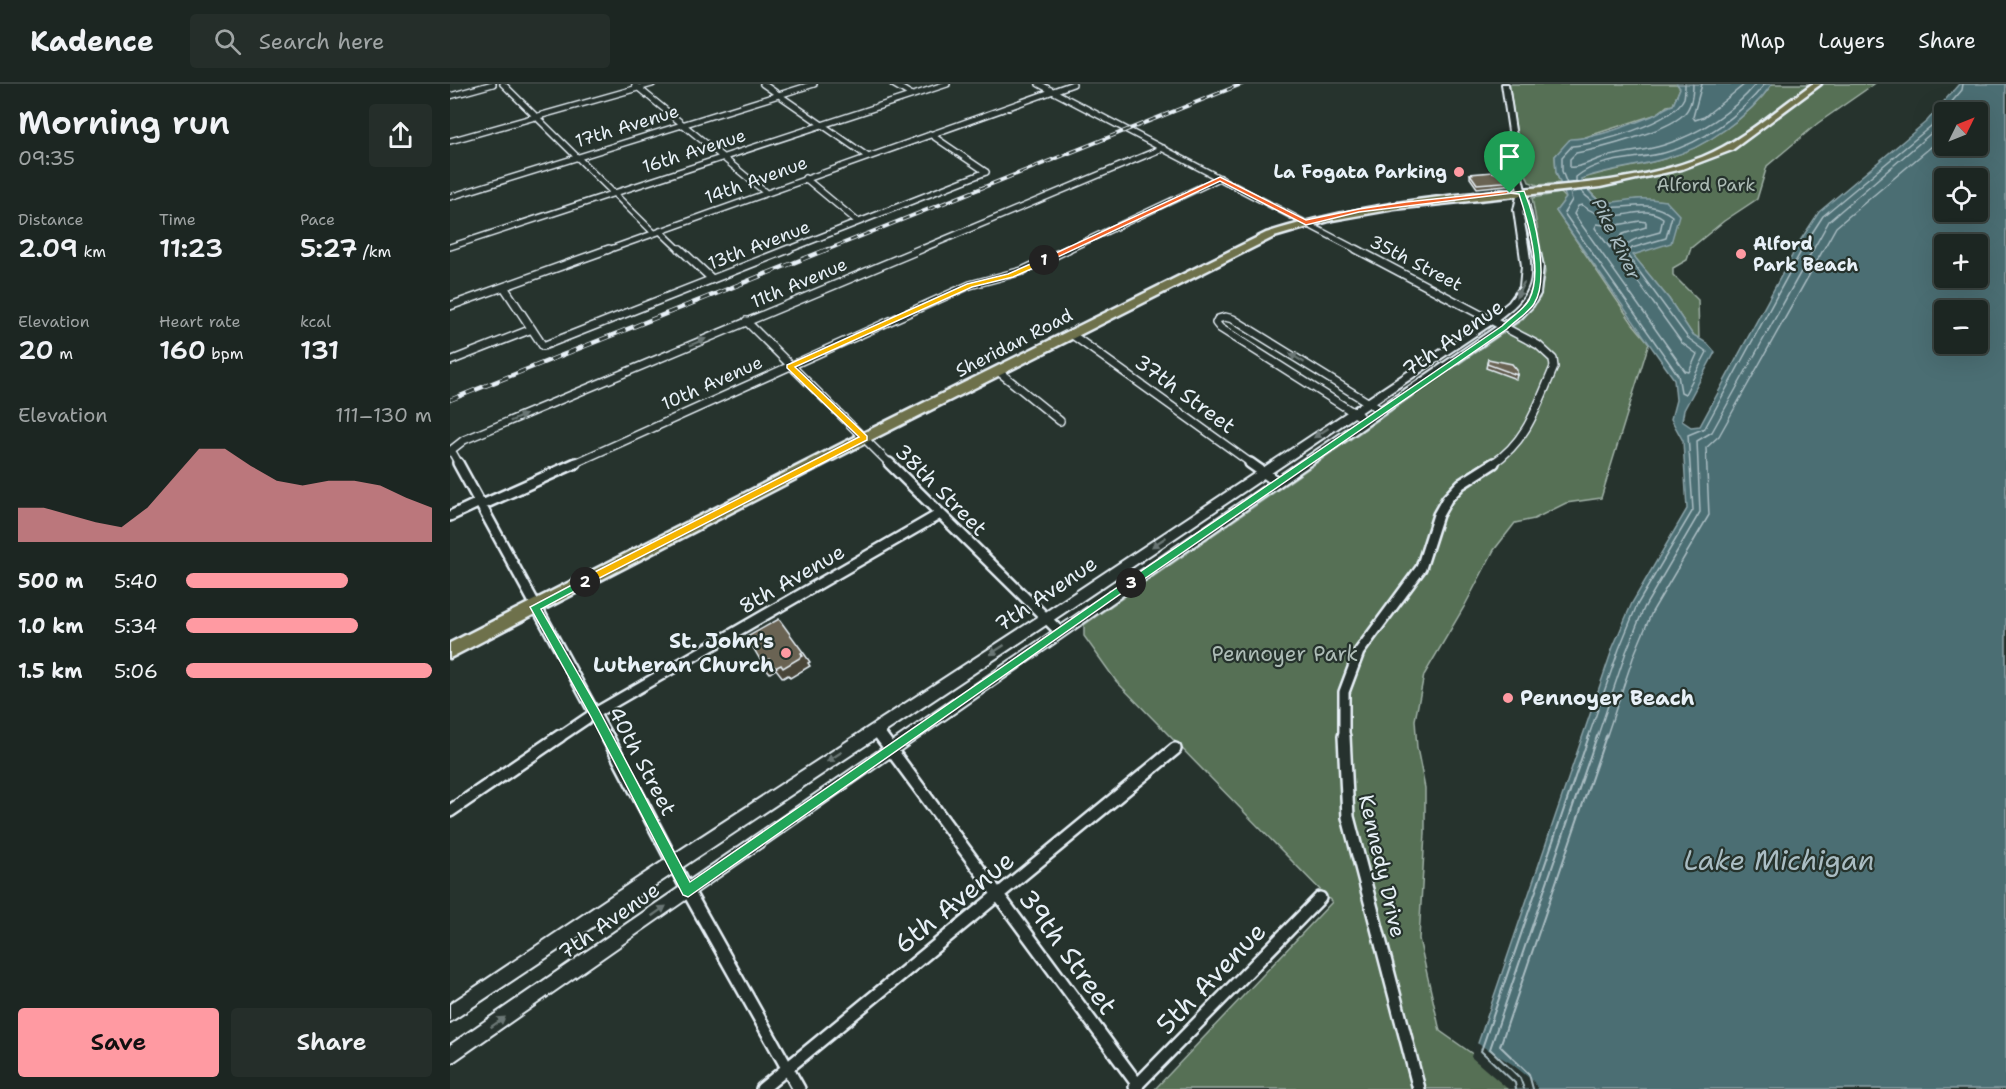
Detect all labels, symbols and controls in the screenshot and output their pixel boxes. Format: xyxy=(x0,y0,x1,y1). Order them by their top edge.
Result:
search box xyxy=(190,14,610,68)
text: Kadence xyxy=(30,22,154,60)
icon: search xyxy=(211,25,244,58)
text: Search here xyxy=(259,27,385,56)
text: Map xyxy=(1740,27,1785,55)
text: Layers xyxy=(1818,27,1885,55)
text: Share xyxy=(1918,27,1976,55)
street label: 17th Avenue xyxy=(572,99,682,153)
text: Morning run xyxy=(18,100,230,145)
north arrow xyxy=(1934,102,1988,156)
map controls xyxy=(1934,102,1988,354)
button: share xyxy=(369,104,432,167)
street label: 16th Avenue xyxy=(639,123,749,179)
pin xyxy=(1484,131,1535,193)
icon: arrive xyxy=(1493,140,1526,173)
text: 09:35 xyxy=(18,145,75,171)
street label: 14th Avenue xyxy=(701,150,811,210)
place label: La Fogata Parking xyxy=(1273,160,1447,184)
marker: La Fogata Parking xyxy=(1452,165,1466,179)
button: locate xyxy=(1934,168,1988,222)
park label: Alford Park xyxy=(1657,173,1755,197)
water label: Pike River xyxy=(1586,194,1646,284)
text: Distance xyxy=(18,209,84,230)
text: Time xyxy=(159,209,196,230)
text: Pace xyxy=(300,209,335,230)
street label: 13th Avenue xyxy=(705,215,813,275)
street label: 35th Street xyxy=(1366,229,1467,297)
text: 2.09 xyxy=(18,230,78,265)
text: 11:23 xyxy=(159,230,223,265)
text: 5:27 xyxy=(300,230,357,265)
place label: Alford Park Beach xyxy=(1753,232,1858,277)
button: + xyxy=(1934,234,1988,288)
text: km xyxy=(78,241,106,262)
text: /km xyxy=(357,241,391,262)
pin: 1 xyxy=(1029,245,1059,275)
marker: Alford Park Beach xyxy=(1734,247,1748,261)
text: 1 xyxy=(1040,249,1048,270)
street label: 11th Avenue xyxy=(747,252,851,314)
one-way arrow xyxy=(1515,282,1525,299)
street label: 7th Avenue xyxy=(1397,293,1509,383)
button: − xyxy=(1934,300,1988,354)
street label: Sheridan Road xyxy=(951,303,1077,383)
text: Elevation xyxy=(18,311,90,332)
text: Heart rate xyxy=(159,311,241,332)
text: kcal xyxy=(300,311,331,332)
text: 20 xyxy=(18,332,54,367)
text: 160 xyxy=(159,332,206,367)
text: 131 xyxy=(300,332,339,367)
one-way arrow xyxy=(689,337,707,346)
text: m xyxy=(54,343,73,364)
text: bpm xyxy=(206,343,244,364)
street label: 37th Street xyxy=(1129,348,1241,440)
street label: 10th Avenue xyxy=(658,350,766,416)
one-way arrow xyxy=(1289,352,1305,363)
text: Elevation xyxy=(18,402,108,428)
text: 111–130 m xyxy=(335,402,432,428)
one-way arrow xyxy=(510,413,528,423)
one-way arrow xyxy=(1313,428,1329,439)
street label: 38th Street xyxy=(889,438,993,542)
one-way arrow xyxy=(1151,536,1167,547)
street label: 8th Avenue xyxy=(734,538,850,620)
street label: 7th Avenue xyxy=(989,550,1103,638)
pin: 2 xyxy=(570,567,600,597)
text: 500 m xyxy=(18,568,84,594)
text: 5:40 xyxy=(114,568,158,594)
pin: 3 xyxy=(1116,568,1146,598)
text: 2 xyxy=(579,571,591,592)
text: 3 xyxy=(1125,572,1137,593)
text: 1.0 km xyxy=(18,613,83,639)
text: 5:34 xyxy=(114,613,157,639)
place label: St. John's Lutheran Church xyxy=(593,627,774,679)
park label: Pennoyer Park xyxy=(1212,640,1358,668)
one-way arrow xyxy=(989,644,1005,655)
marker: St. John's Lutheran Church xyxy=(779,646,793,660)
text: 1.5 km xyxy=(18,658,82,684)
text: 5:06 xyxy=(114,658,158,684)
place label: Pennoyer Beach xyxy=(1520,684,1695,712)
marker: Pennoyer Beach xyxy=(1501,691,1515,705)
street label: 40th Street xyxy=(601,701,683,821)
one-way arrow xyxy=(826,751,842,762)
street label: Kennedy Drive xyxy=(1352,792,1412,940)
street label: 6th Avenue xyxy=(886,842,1021,961)
water label: Lake Michigan xyxy=(1684,842,1874,879)
street label: 7th Avenue xyxy=(553,876,665,966)
street label: 39th Street xyxy=(1011,882,1126,1021)
one-way arrow xyxy=(650,905,666,917)
street label: 5th Avenue xyxy=(1148,914,1273,1041)
button: Save xyxy=(18,1008,219,1077)
button: Share xyxy=(231,1008,432,1077)
one-way arrow xyxy=(490,1017,506,1028)

